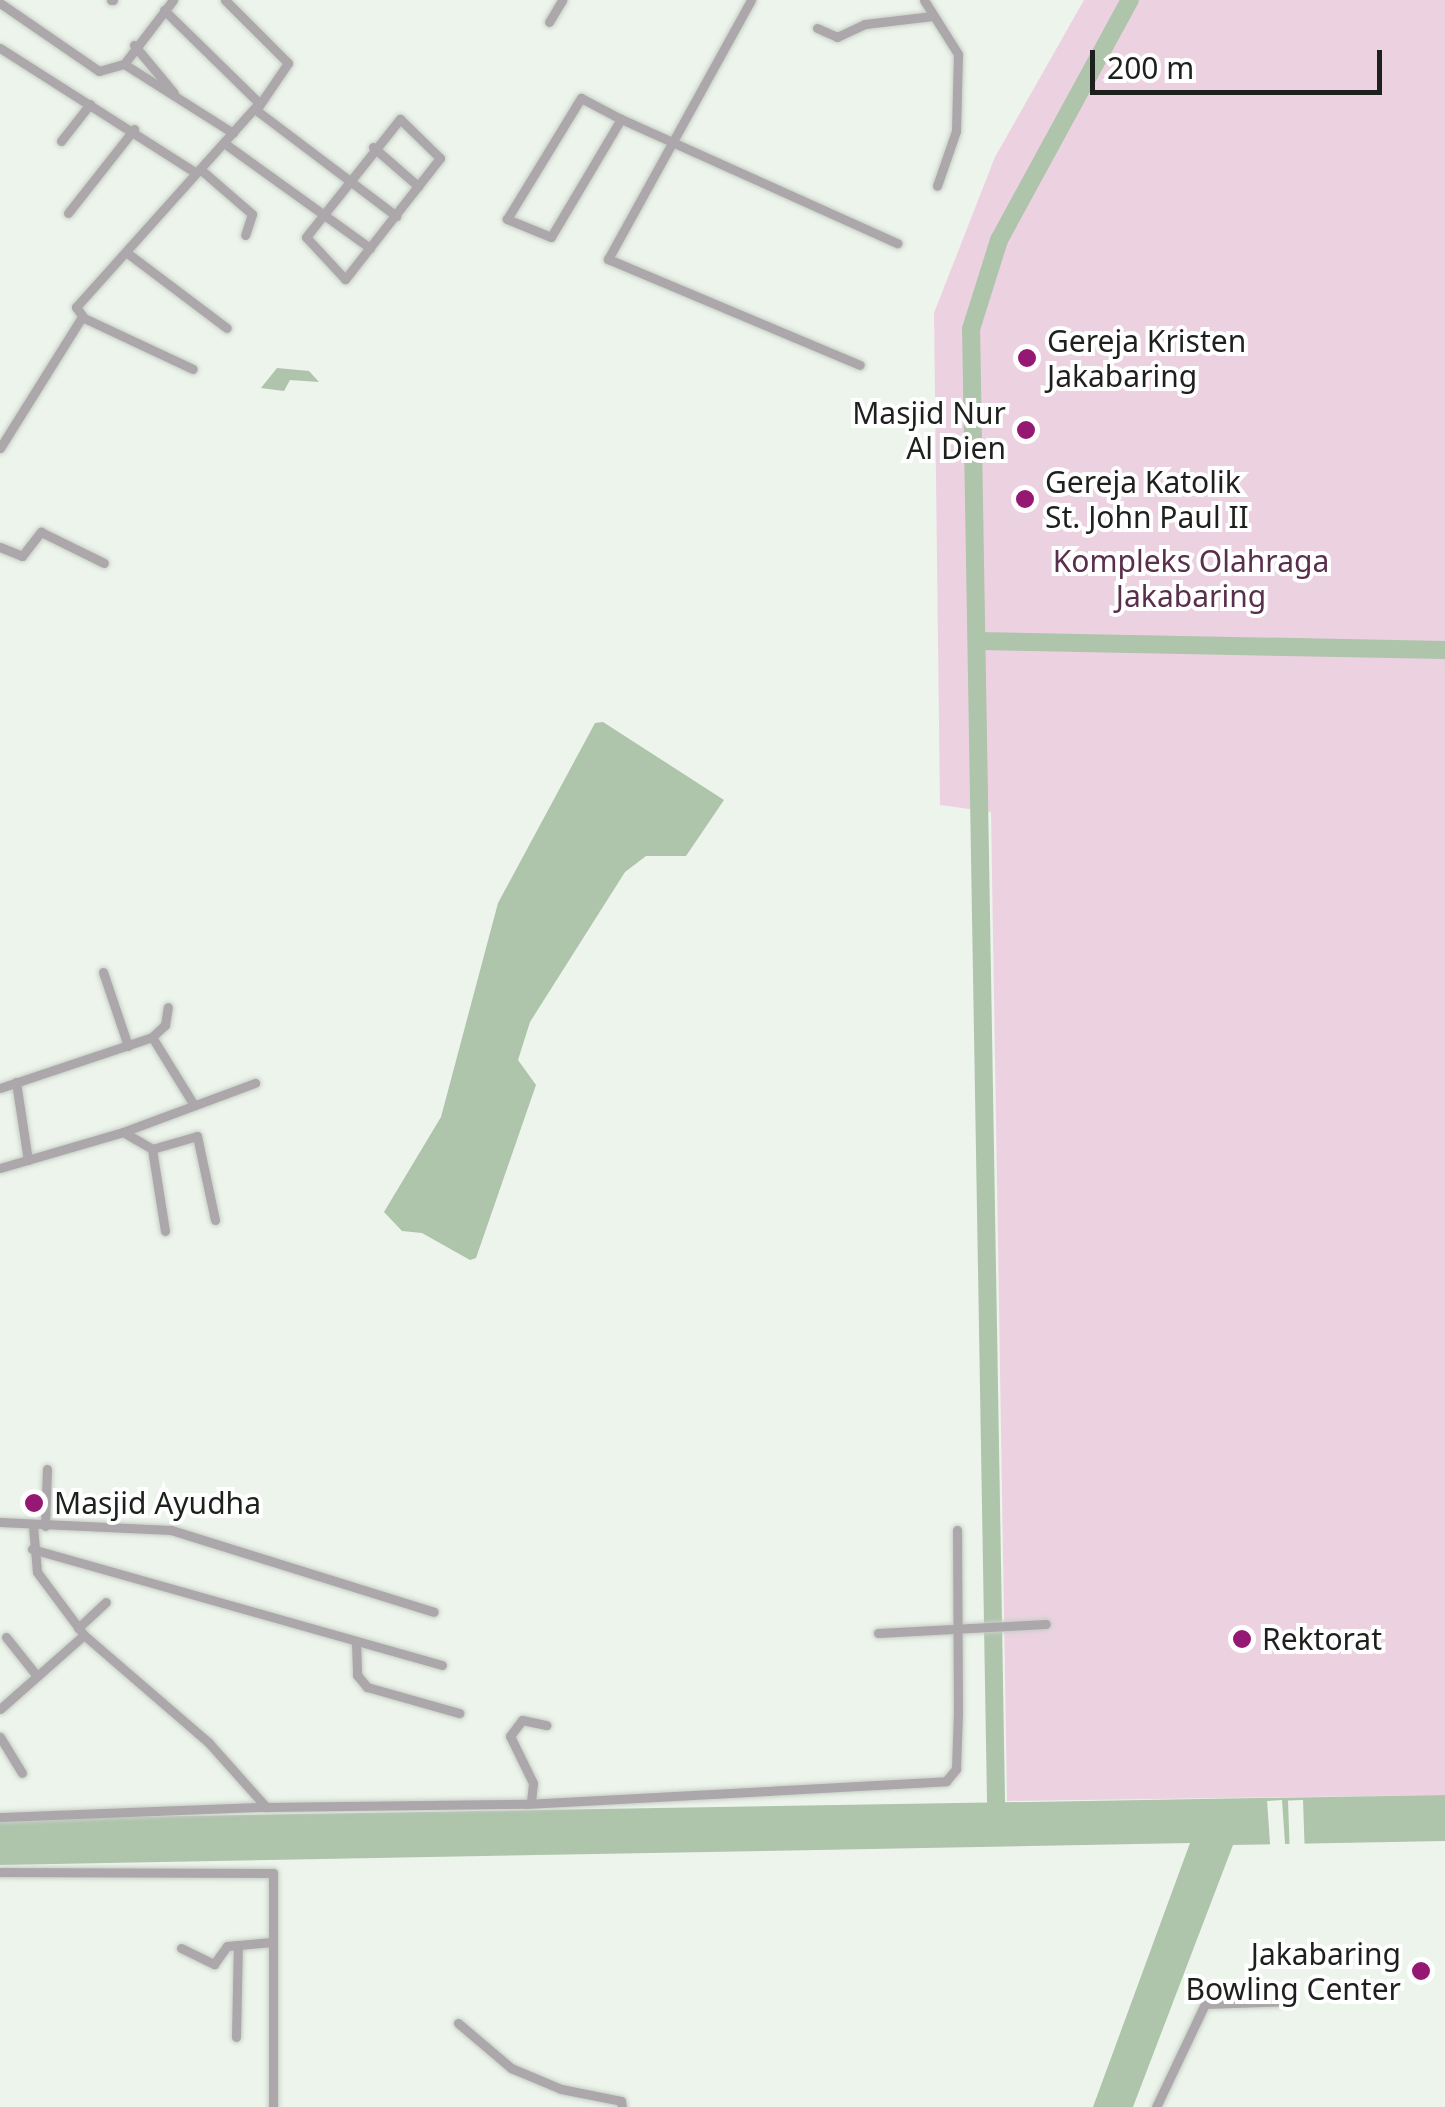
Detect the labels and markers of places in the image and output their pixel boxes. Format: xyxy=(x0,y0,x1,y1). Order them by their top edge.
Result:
place label: Gereja Kristen Jakabaring xyxy=(1047,323,1246,394)
marker: Gereja Kristen Jakabaring xyxy=(1016,347,1038,369)
place label: Masjid Nur Al Dien xyxy=(852,395,1006,466)
marker: Masjid Nur Al Dien xyxy=(1015,419,1037,441)
place label: Gereja Katolik St. John Paul II xyxy=(1045,464,1249,534)
marker: Gereja Katolik St. John Paul II xyxy=(1014,488,1036,510)
place label: Masjid Ayudha xyxy=(54,1485,261,1521)
marker: Masjid Ayudha xyxy=(23,1492,45,1514)
place label: Rektorat xyxy=(1262,1621,1382,1657)
marker: Rektorat xyxy=(1231,1628,1253,1650)
place label: Jakabaring Bowling Center xyxy=(1186,1936,1401,2006)
marker: Jakabaring Bowling Center xyxy=(1410,1960,1432,1982)

